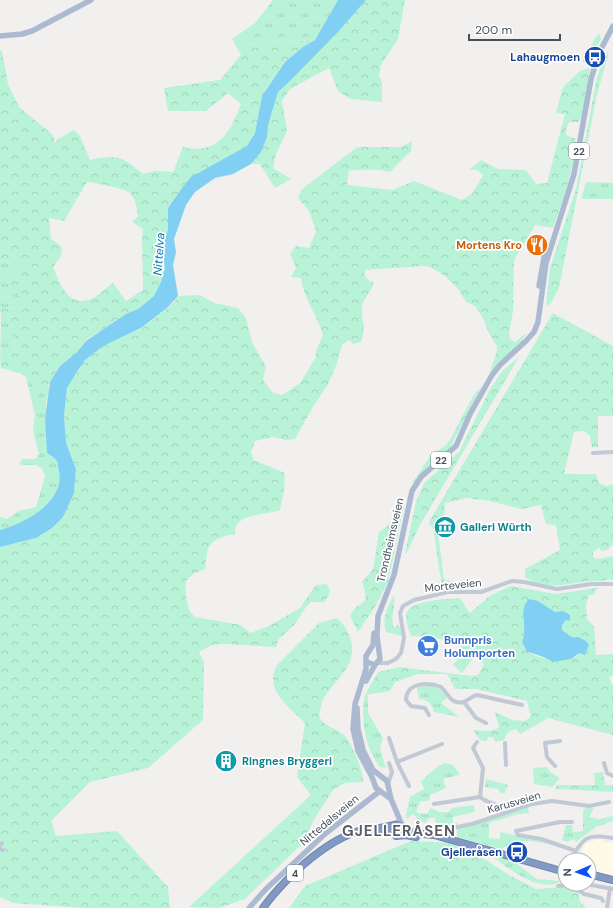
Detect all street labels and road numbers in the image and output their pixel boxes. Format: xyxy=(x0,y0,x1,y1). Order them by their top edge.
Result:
road number: 22 xyxy=(569,143,589,159)
road number: 22 xyxy=(431,452,451,468)
street label: Trondheimsveien xyxy=(373,496,407,584)
street label: Morteveien xyxy=(424,575,482,595)
street label: Karusveien xyxy=(486,788,542,816)
street label: Nittedalsveien xyxy=(297,791,361,849)
road number: 4 xyxy=(287,865,303,881)

